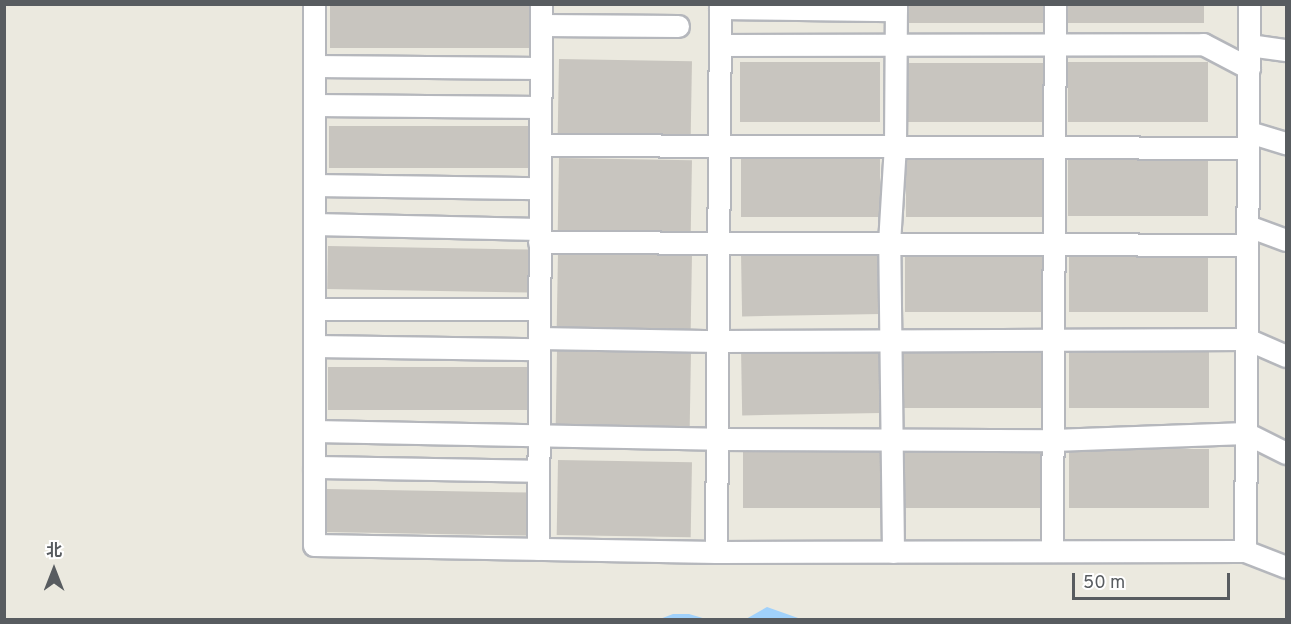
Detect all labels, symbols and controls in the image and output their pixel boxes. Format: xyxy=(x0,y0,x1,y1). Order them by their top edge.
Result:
north arrow xyxy=(24,540,84,600)
text: 北 xyxy=(46,542,62,562)
scale bar xyxy=(1075,561,1232,599)
text: 50 m xyxy=(1083,572,1125,595)

